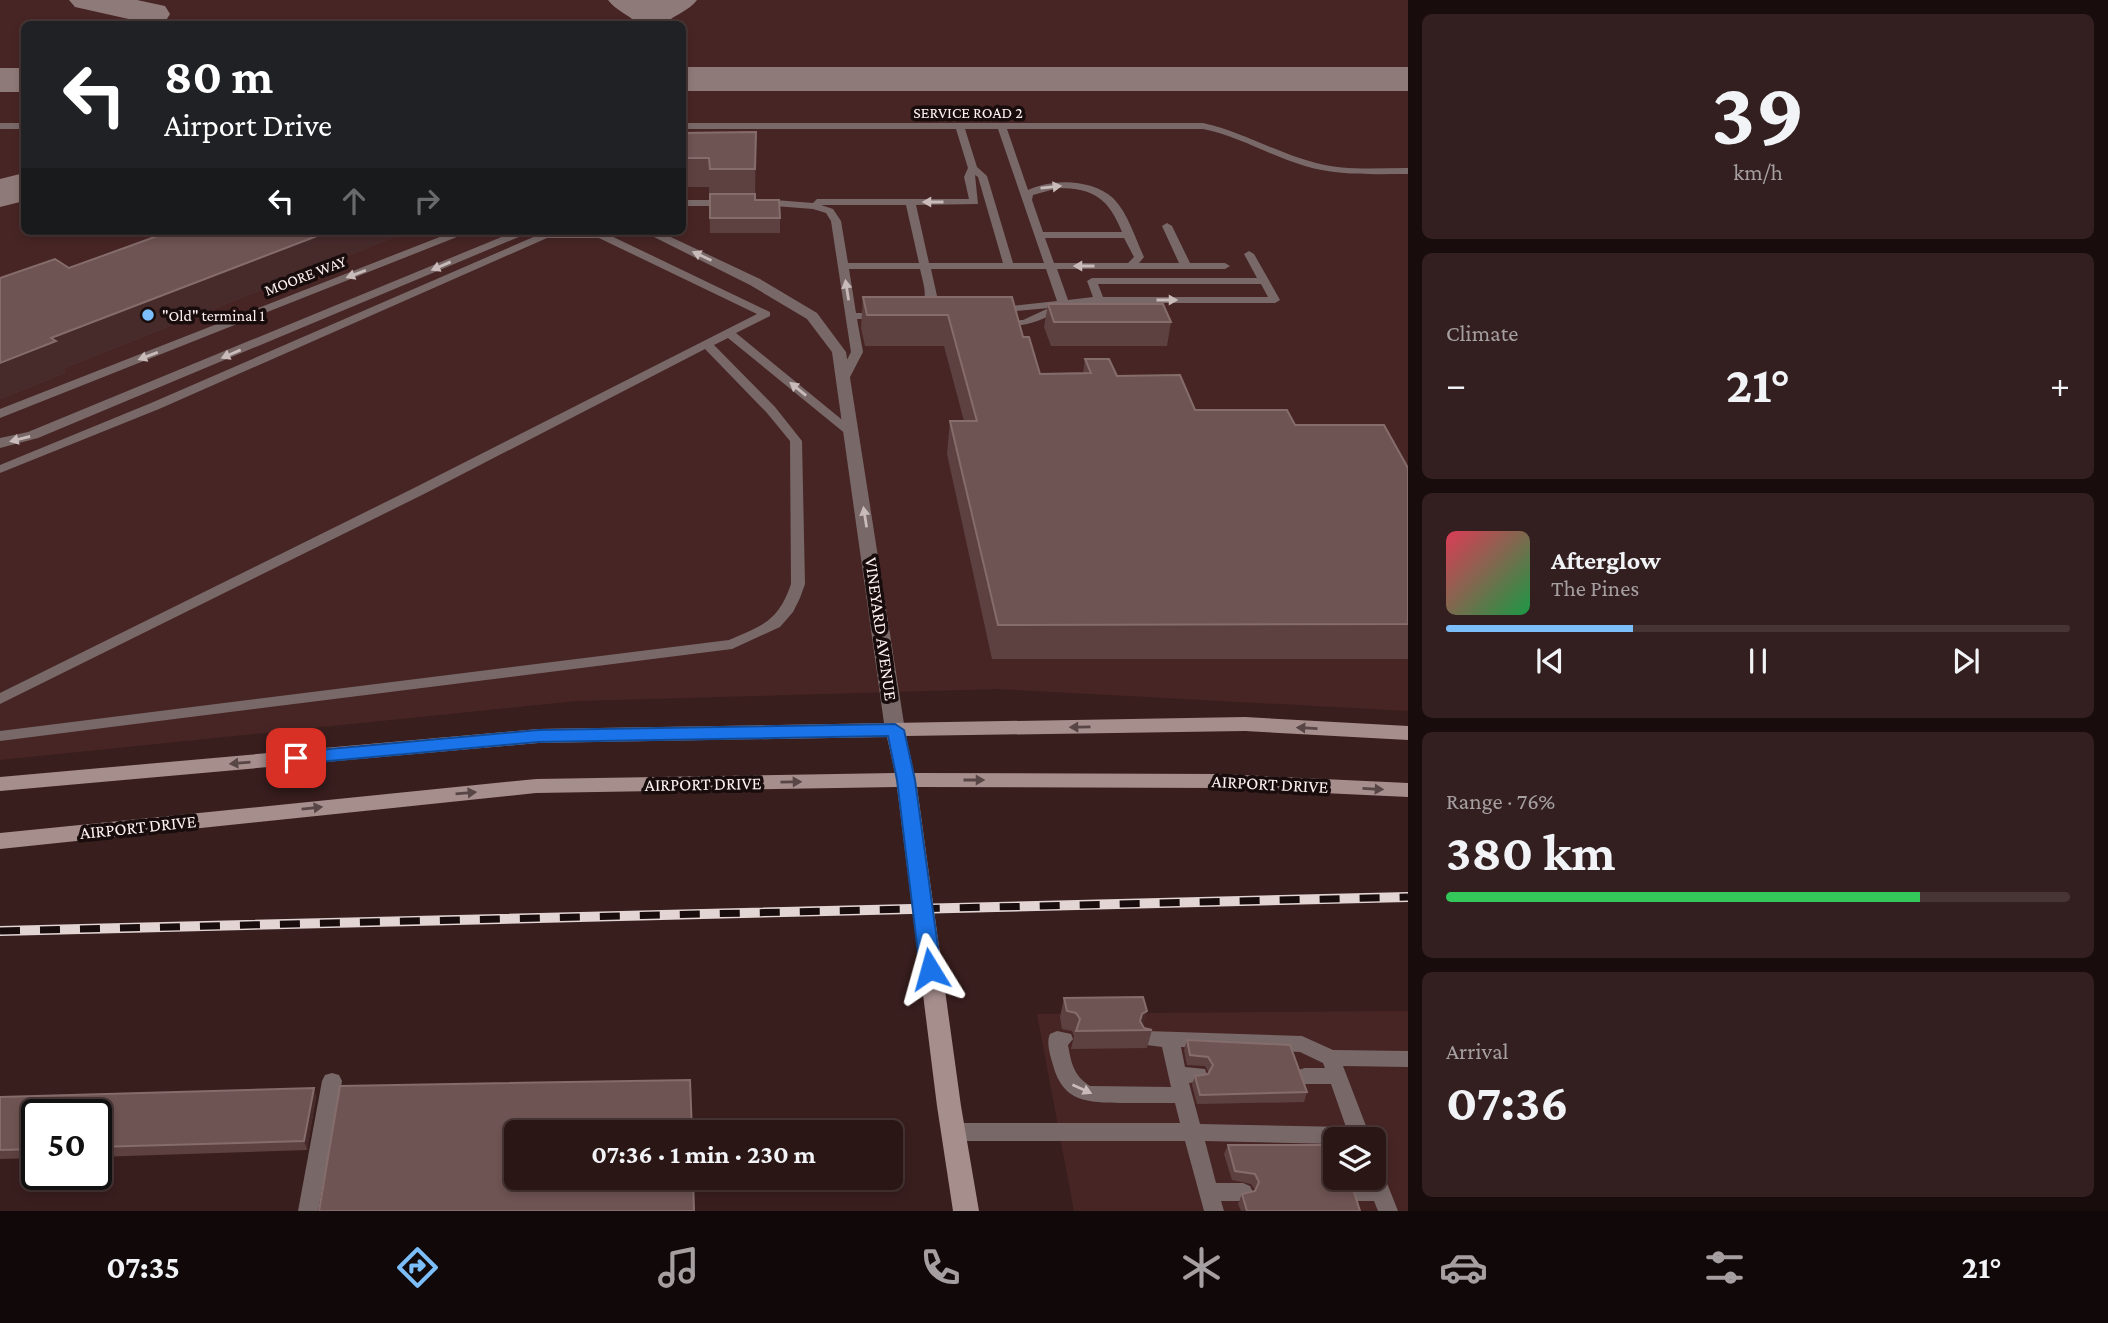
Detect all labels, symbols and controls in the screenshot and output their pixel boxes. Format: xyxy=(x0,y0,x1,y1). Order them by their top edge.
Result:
icon: left xyxy=(49,49,140,140)
text: 80 m xyxy=(164,49,273,104)
text: 39 xyxy=(1711,62,1805,164)
street label: SERVICE ROAD 2 xyxy=(913,104,1023,121)
text: Airport Drive xyxy=(164,107,332,143)
text: km/h xyxy=(1733,159,1783,185)
one-way arrow xyxy=(1040,181,1062,192)
icon: left xyxy=(262,182,300,220)
icon: ahead xyxy=(335,182,373,220)
icon: right xyxy=(408,182,446,220)
one-way arrow xyxy=(922,196,944,208)
one-way arrow xyxy=(692,250,712,262)
street label: MOORE WAY xyxy=(262,252,349,299)
one-way arrow xyxy=(1072,260,1094,272)
one-way arrow xyxy=(430,261,451,272)
one-way arrow xyxy=(346,268,367,279)
one-way arrow xyxy=(841,279,852,301)
one-way arrow xyxy=(1157,294,1179,306)
marker: "Old" terminal 1 xyxy=(140,307,156,323)
place label: "Old" terminal 1 xyxy=(162,307,265,324)
text: Climate xyxy=(1446,320,1518,346)
one-way arrow xyxy=(220,348,241,359)
one-way arrow xyxy=(137,350,158,361)
text: 21° xyxy=(1726,355,1790,413)
text: − xyxy=(1446,363,1466,405)
text: + xyxy=(2050,363,2070,405)
one-way arrow xyxy=(790,381,808,396)
one-way arrow xyxy=(9,434,31,445)
one-way arrow xyxy=(859,506,870,528)
text: Afterglow xyxy=(1551,546,1661,575)
street label: VINEYARD AVENUE xyxy=(861,556,901,702)
text: The Pines xyxy=(1551,575,1639,601)
icon: previous xyxy=(1531,642,1569,680)
icon: pause xyxy=(1739,642,1777,680)
icon: next xyxy=(1947,642,1985,680)
one-way arrow xyxy=(1069,721,1091,733)
one-way arrow xyxy=(1296,722,1318,733)
pin xyxy=(266,728,326,788)
icon: arrive xyxy=(277,739,315,777)
one-way arrow xyxy=(229,758,251,769)
street label: AIRPORT DRIVE xyxy=(1211,771,1329,797)
street label: AIRPORT DRIVE xyxy=(644,773,762,795)
one-way arrow xyxy=(964,774,986,786)
one-way arrow xyxy=(781,776,803,788)
one-way arrow xyxy=(1362,783,1384,794)
one-way arrow xyxy=(455,787,477,798)
text: Range · 76% xyxy=(1446,788,1555,814)
one-way arrow xyxy=(301,803,323,814)
street label: AIRPORT DRIVE xyxy=(79,811,197,843)
text: 380 km xyxy=(1446,823,1616,881)
position arrow xyxy=(893,932,967,1006)
text: Arrival xyxy=(1446,1038,1509,1064)
text: 07:36 xyxy=(1446,1073,1569,1131)
one-way arrow xyxy=(1072,1084,1093,1095)
speed limit sign: 50 xyxy=(21,1099,112,1190)
map controls xyxy=(1323,1127,1386,1190)
button: layers xyxy=(1323,1127,1386,1190)
text: 07:36 · 1 min · 230 m xyxy=(591,1140,816,1169)
icon: directions xyxy=(393,1243,442,1292)
icon: music xyxy=(654,1243,703,1292)
icon: phone xyxy=(916,1243,965,1292)
icon: climate xyxy=(1177,1243,1226,1292)
icon: car xyxy=(1439,1243,1488,1292)
icon: filters xyxy=(1700,1243,1749,1292)
text: 07:35 xyxy=(106,1249,180,1285)
text: 21° xyxy=(1962,1249,2002,1285)

